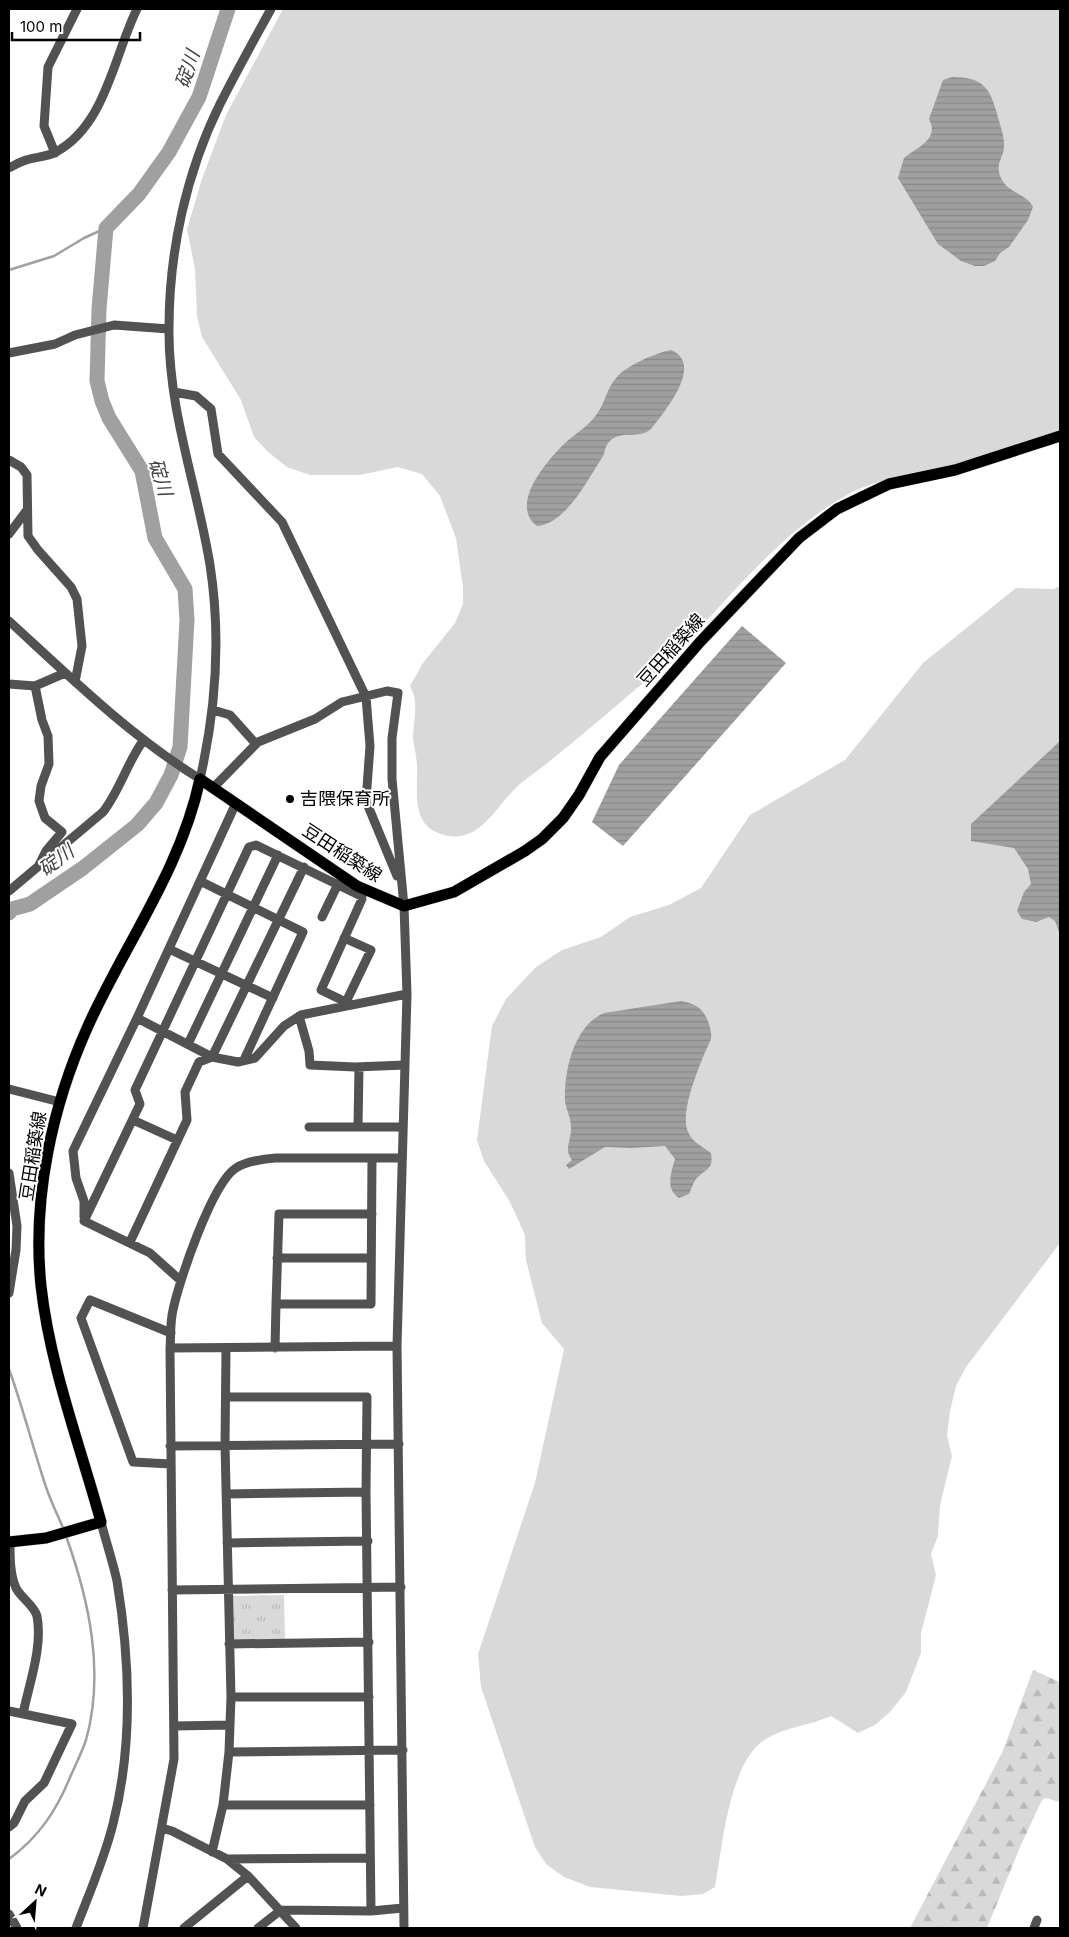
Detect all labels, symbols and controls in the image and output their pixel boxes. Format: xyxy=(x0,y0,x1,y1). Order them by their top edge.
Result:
scale bar xyxy=(12,10,140,42)
text: 100 m xyxy=(20,17,62,36)
water label: 碇川 xyxy=(170,46,205,91)
water label: 碇川 xyxy=(144,456,178,501)
street label: 豆田稲築線 xyxy=(633,609,709,690)
place label: 吉隈保育所 xyxy=(300,788,390,809)
marker: 吉隈保育所 xyxy=(284,793,296,805)
street label: 豆田稲築線 xyxy=(299,819,386,886)
water label: 碇川 xyxy=(34,839,80,881)
street label: 豆田稲築線 xyxy=(15,1110,50,1202)
north arrow xyxy=(10,1877,60,1927)
text: N xyxy=(32,1880,49,1900)

